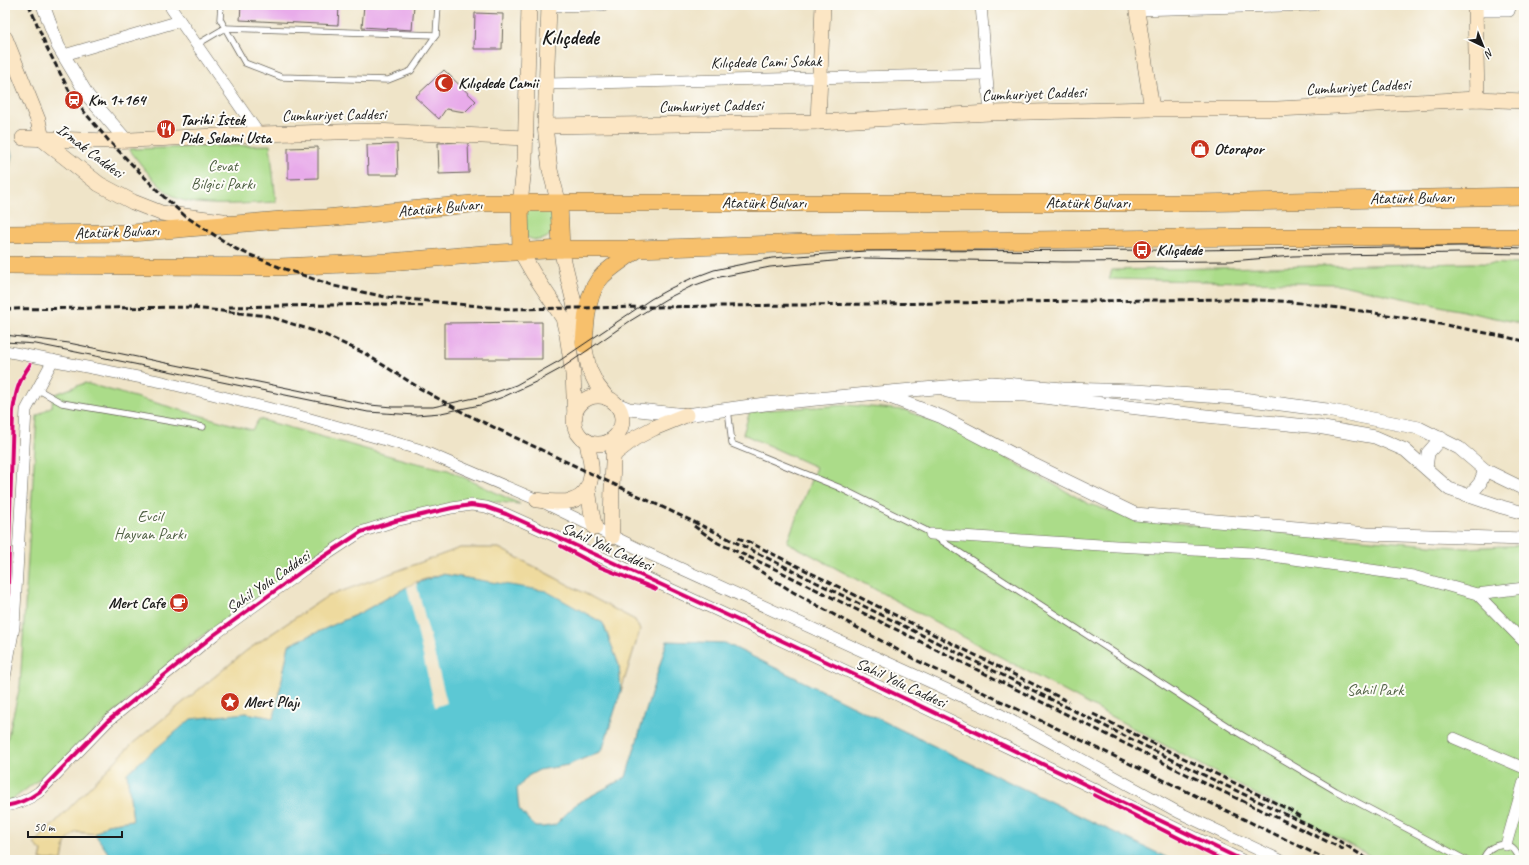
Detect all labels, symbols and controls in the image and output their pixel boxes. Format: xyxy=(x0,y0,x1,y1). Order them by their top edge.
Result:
district label: Kılıçdede xyxy=(541,25,600,50)
north arrow xyxy=(1463,26,1503,66)
text: N xyxy=(1481,46,1497,62)
street label: Kılıçdede Cami Sokak xyxy=(710,51,823,73)
mosque icon: Kılıçdede Camii xyxy=(433,72,455,94)
place label: Kılıçdede Camii xyxy=(458,73,540,93)
street label: Cumhuriyet Caddesi xyxy=(1305,74,1413,100)
street label: Cumhuriyet Caddesi xyxy=(981,82,1089,106)
station icon: Km 1+164 xyxy=(63,89,85,111)
place label: Km 1+164 xyxy=(88,90,147,110)
street label: Cumhuriyet Caddesi xyxy=(659,95,765,117)
street label: Cumhuriyet Caddesi xyxy=(282,104,388,126)
place label: Tarihi İstek Pide Selami Usta xyxy=(180,110,273,148)
restaurant icon: Tarihi İstek Pide Selami Usta xyxy=(155,118,177,140)
street label: Irmak Caddesi xyxy=(53,119,129,184)
shop icon: Otorapor xyxy=(1189,138,1211,160)
place label: Otorapor xyxy=(1214,139,1266,159)
park label: Cevat Bilgici Parkı xyxy=(191,156,256,194)
street label: Atatürk Bulvarı xyxy=(1370,187,1455,209)
street label: Atatürk Bulvarı xyxy=(722,193,807,213)
street label: Atatürk Bulvarı xyxy=(1046,193,1131,213)
street label: Atatürk Bulvarı xyxy=(397,194,484,222)
street label: Atatürk Bulvarı xyxy=(74,220,161,243)
bus stop icon: Kılıçdede xyxy=(1131,239,1153,261)
place label: Kılıçdede xyxy=(1156,240,1204,260)
park label: Evcil Hayvan Parkı xyxy=(114,506,187,544)
street label: Sahil Yolu Caddesi xyxy=(559,518,657,577)
street label: Sahil Yolu Caddesi xyxy=(222,545,315,618)
cafe icon: Mert Cafe xyxy=(168,592,190,614)
place label: Mert Cafe xyxy=(109,593,167,613)
street label: Sahil Yolu Caddesi xyxy=(853,653,951,713)
park label: Sahil Park xyxy=(1347,680,1404,700)
place icon: Mert Plajı xyxy=(219,691,241,713)
place label: Mert Plajı xyxy=(244,692,300,712)
scale bar xyxy=(28,813,122,839)
text: 50 m xyxy=(34,819,56,835)

